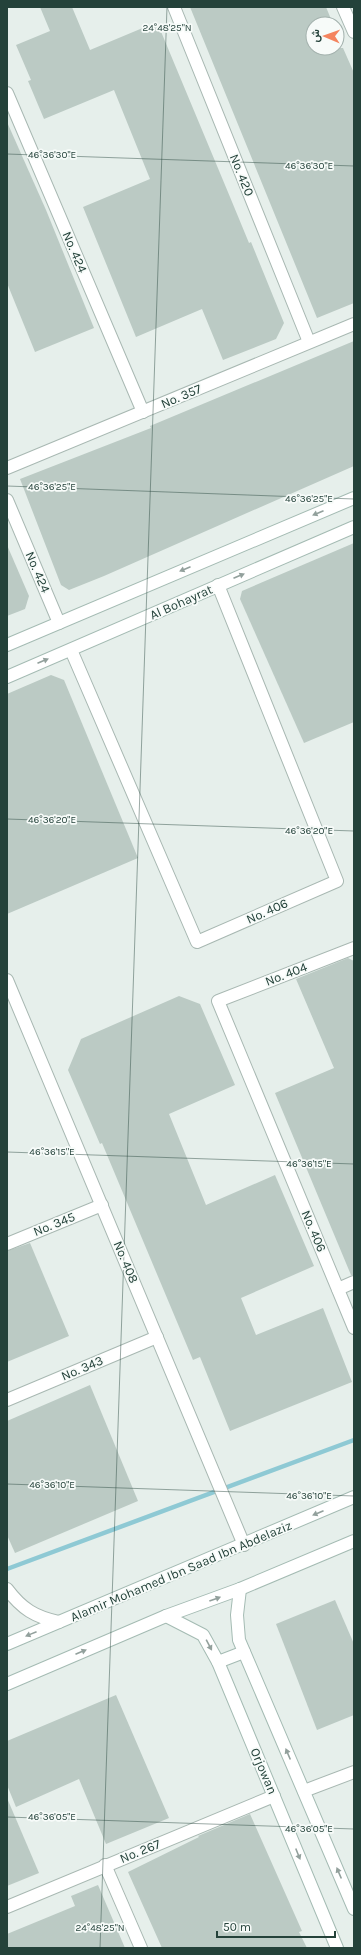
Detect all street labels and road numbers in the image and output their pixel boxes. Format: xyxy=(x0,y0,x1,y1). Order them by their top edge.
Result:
street label: No. 420 xyxy=(227,152,257,198)
street label: No. 424 xyxy=(60,229,90,275)
street label: No. 357 xyxy=(158,381,204,411)
street label: No. 424 xyxy=(23,549,53,595)
street label: Al Bohayrat xyxy=(147,581,215,623)
street label: No. 406 xyxy=(244,895,290,927)
street label: No. 404 xyxy=(263,959,309,989)
street label: No. 406 xyxy=(299,1208,329,1254)
street label: No. 345 xyxy=(31,1209,77,1239)
street label: No. 408 xyxy=(110,1239,142,1285)
street label: No. 343 xyxy=(59,1352,105,1384)
street label: Alamir Mohamed Ibn Saad Ibn Abdelaziz xyxy=(68,1517,294,1625)
street label: Orjowan xyxy=(248,1746,280,1796)
street label: No. 267 xyxy=(117,1836,163,1866)

